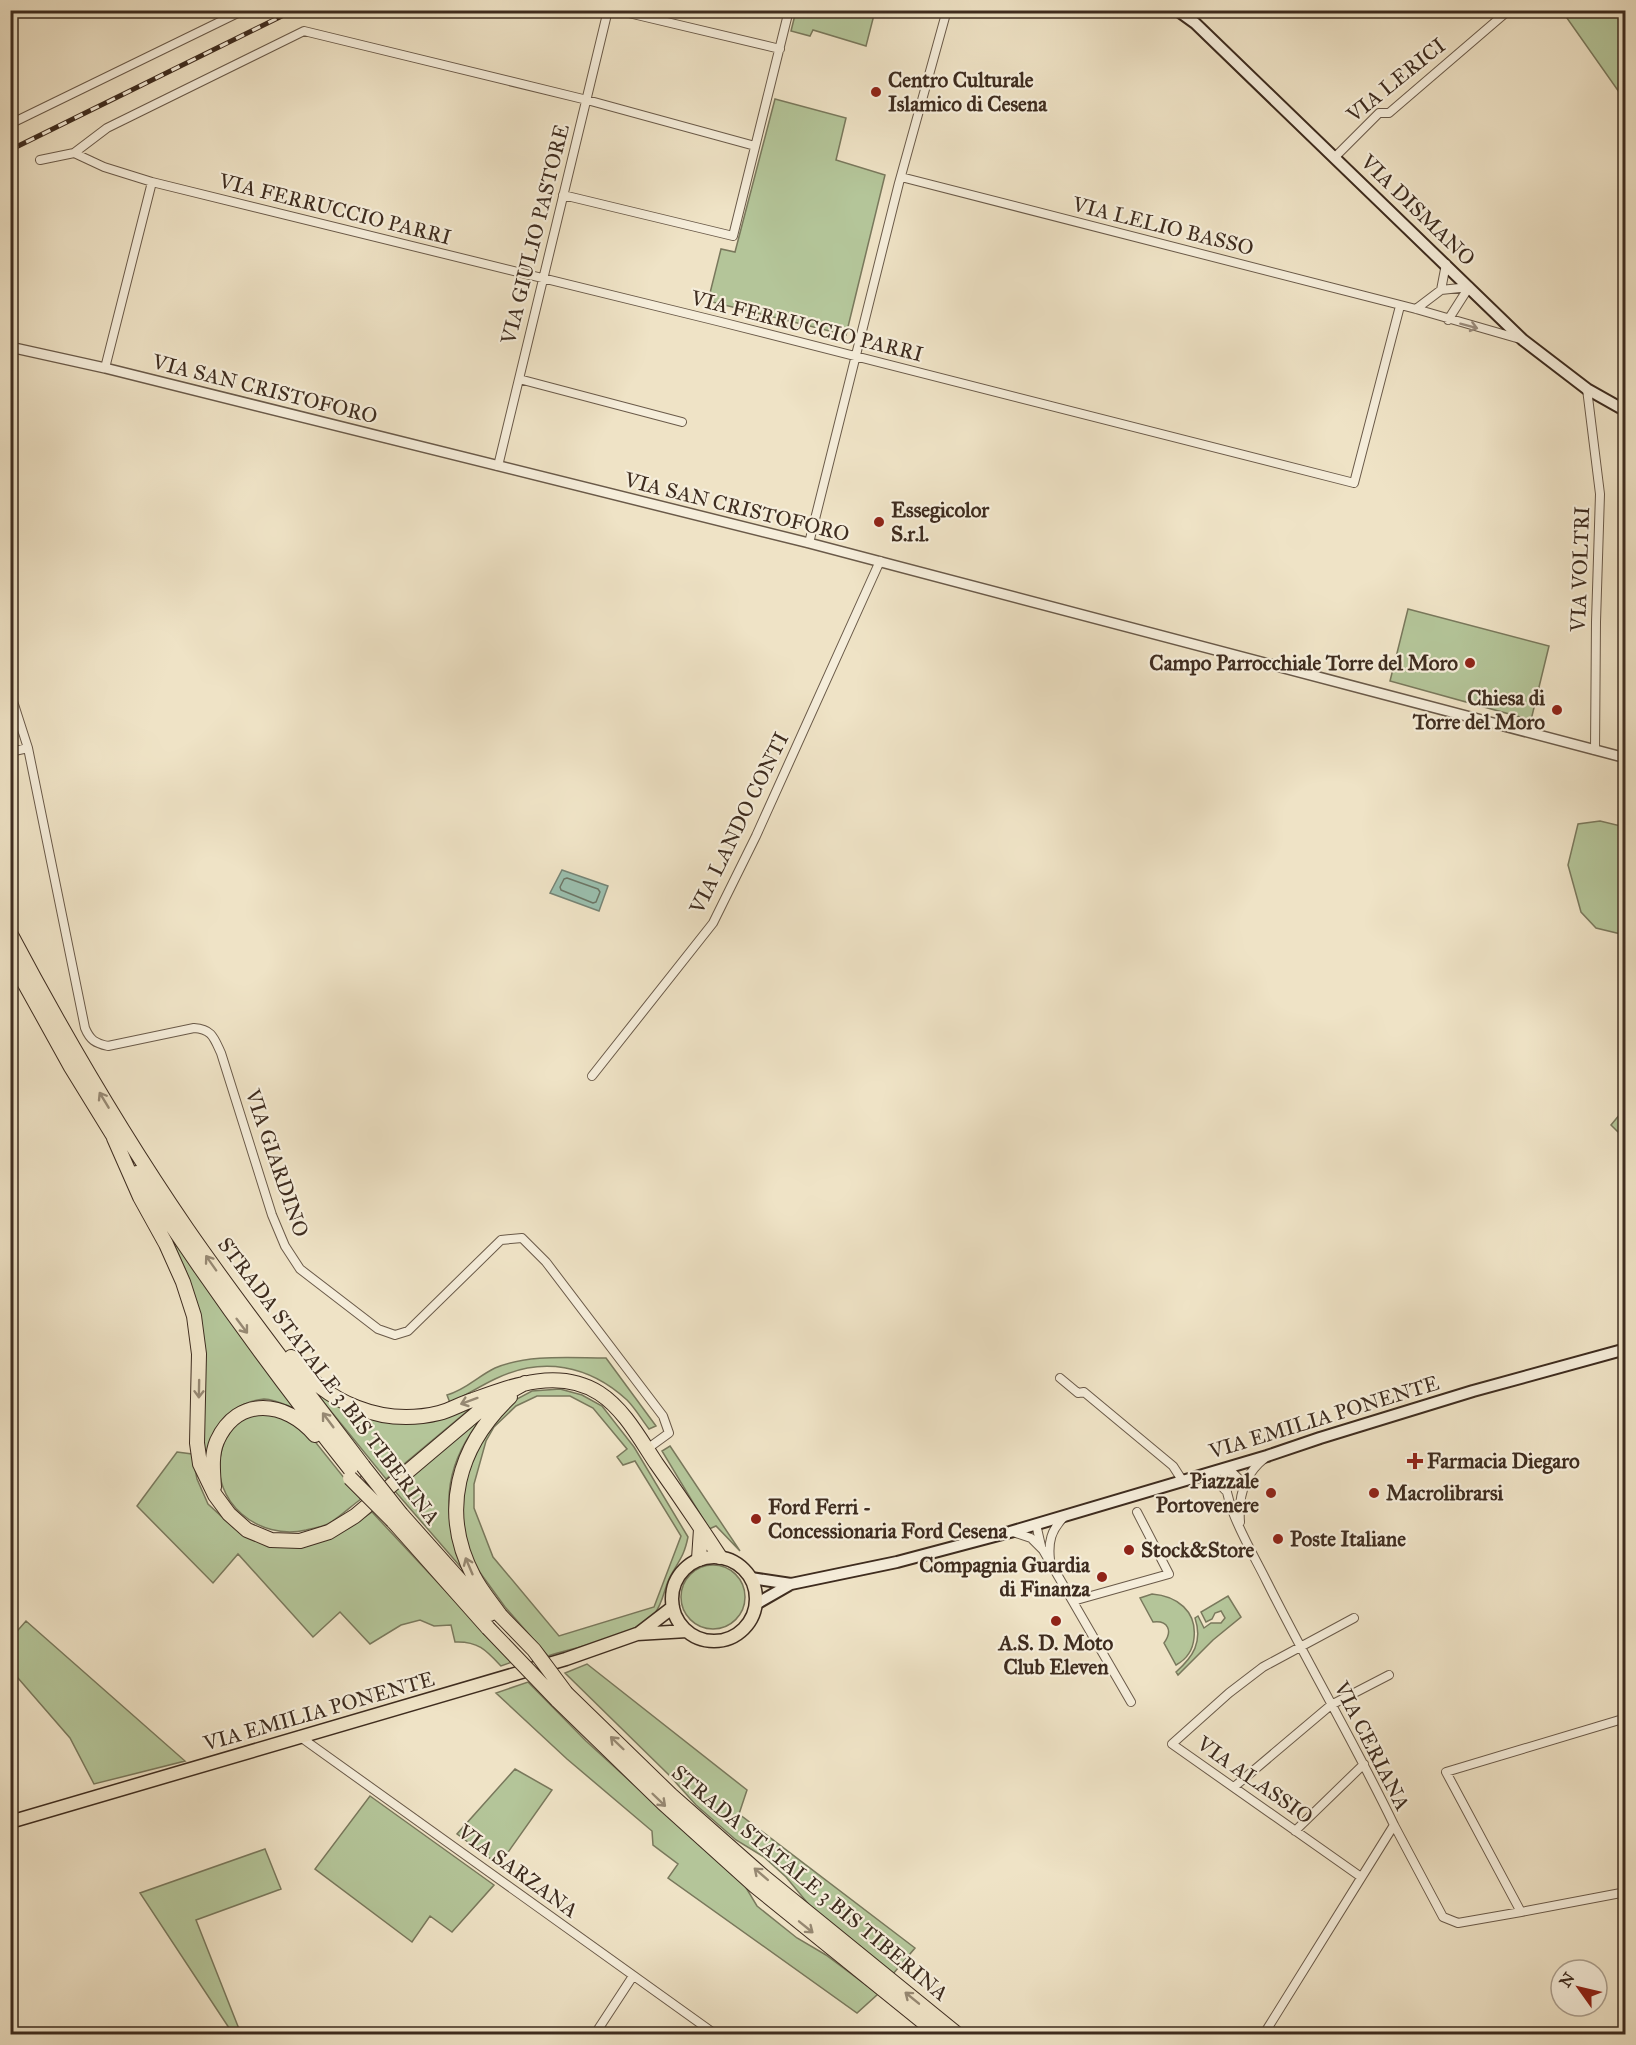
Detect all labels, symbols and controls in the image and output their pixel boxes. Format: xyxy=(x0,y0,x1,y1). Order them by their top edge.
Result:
street label: VIA LERICI xyxy=(1341,32,1451,128)
place label: Centro Culturale Islamico di Cesena xyxy=(888,67,1048,117)
marker: Centro Culturale Islamico di Cesena xyxy=(869,85,883,99)
street label: VIA GIULIO PASTORE xyxy=(495,121,575,348)
street label: VIA DISMANO xyxy=(1355,148,1481,271)
street label: VIA FERRUCCIO PARRI xyxy=(215,167,454,250)
street label: VIA LELIO BASSO xyxy=(1069,191,1256,261)
street label: VIA FERRUCCIO PARRI xyxy=(687,284,926,367)
one-way arrow xyxy=(1460,320,1479,332)
street label: VIA SAN CRISTOFORO xyxy=(149,348,380,430)
street label: VIA SAN CRISTOFORO xyxy=(621,466,852,548)
place label: Essegicolor S.r.l. xyxy=(891,497,990,547)
street label: VIA VOLTRI xyxy=(1565,506,1595,633)
marker: Essegicolor S.r.l. xyxy=(872,515,886,529)
place label: Campo Parrocchiale Torre del Moro xyxy=(1149,650,1458,676)
marker: Campo Parrocchiale Torre del Moro xyxy=(1463,656,1477,670)
place label: Chiesa di Torre del Moro xyxy=(1412,685,1545,735)
marker: Chiesa di Torre del Moro xyxy=(1550,703,1564,717)
street label: VIA LANDO CONTI xyxy=(683,728,794,919)
street label: VIA GIARDINO xyxy=(239,1085,314,1240)
one-way arrow xyxy=(98,1092,110,1109)
street label: STRADA STATALE 3 BIS TIBERINA xyxy=(212,1232,446,1530)
one-way arrow xyxy=(205,1256,217,1272)
one-way arrow xyxy=(236,1318,248,1334)
street label: VIA EMILIA PONENTE xyxy=(1205,1370,1442,1465)
one-way arrow xyxy=(194,1378,205,1398)
one-way arrow xyxy=(460,1397,479,1408)
one-way arrow xyxy=(321,1412,334,1428)
place label: Farmacia Diegaro xyxy=(1427,1448,1580,1474)
marker: Farmacia Diegaro xyxy=(1408,1454,1422,1468)
place label: Piazzale Portovenere xyxy=(1156,1468,1259,1518)
place label: Macrolibrarsi xyxy=(1386,1480,1504,1506)
marker: Piazzale Portovenere xyxy=(1264,1486,1278,1500)
marker: Macrolibrarsi xyxy=(1367,1486,1381,1500)
place label: Ford Ferri - Concessionaria Ford Cesena xyxy=(768,1494,1009,1544)
marker: Ford Ferri - Concessionaria Ford Cesena xyxy=(749,1512,763,1526)
place label: Poste Italiane xyxy=(1290,1526,1406,1552)
marker: Poste Italiane xyxy=(1271,1532,1285,1546)
place label: Stock&Store xyxy=(1141,1537,1255,1563)
marker: Stock&Store xyxy=(1122,1543,1136,1557)
place label: Compagnia Guardia di Finanza xyxy=(919,1552,1091,1602)
one-way arrow xyxy=(463,1558,474,1576)
marker: Compagnia Guardia di Finanza xyxy=(1095,1570,1109,1584)
marker: A.S. D. Moto Club Eleven xyxy=(1049,1614,1063,1628)
place label: A.S. D. Moto Club Eleven xyxy=(997,1630,1114,1680)
street label: VIA EMILIA PONENTE xyxy=(200,1666,437,1757)
street label: VIA CERIANA xyxy=(1328,1676,1416,1815)
street label: VIA ALASSIO xyxy=(1191,1730,1318,1830)
one-way arrow xyxy=(610,1735,625,1750)
street label: STRADA STATALE 3 BIS TIBERINA xyxy=(666,1760,954,2006)
one-way arrow xyxy=(652,1792,667,1807)
street label: VIA SARZANA xyxy=(452,1818,583,1923)
one-way arrow xyxy=(754,1867,769,1881)
one-way arrow xyxy=(798,1921,814,1934)
north arrow xyxy=(1549,1958,1609,2018)
text: N xyxy=(1555,1969,1579,1991)
one-way arrow xyxy=(904,1991,920,2004)

